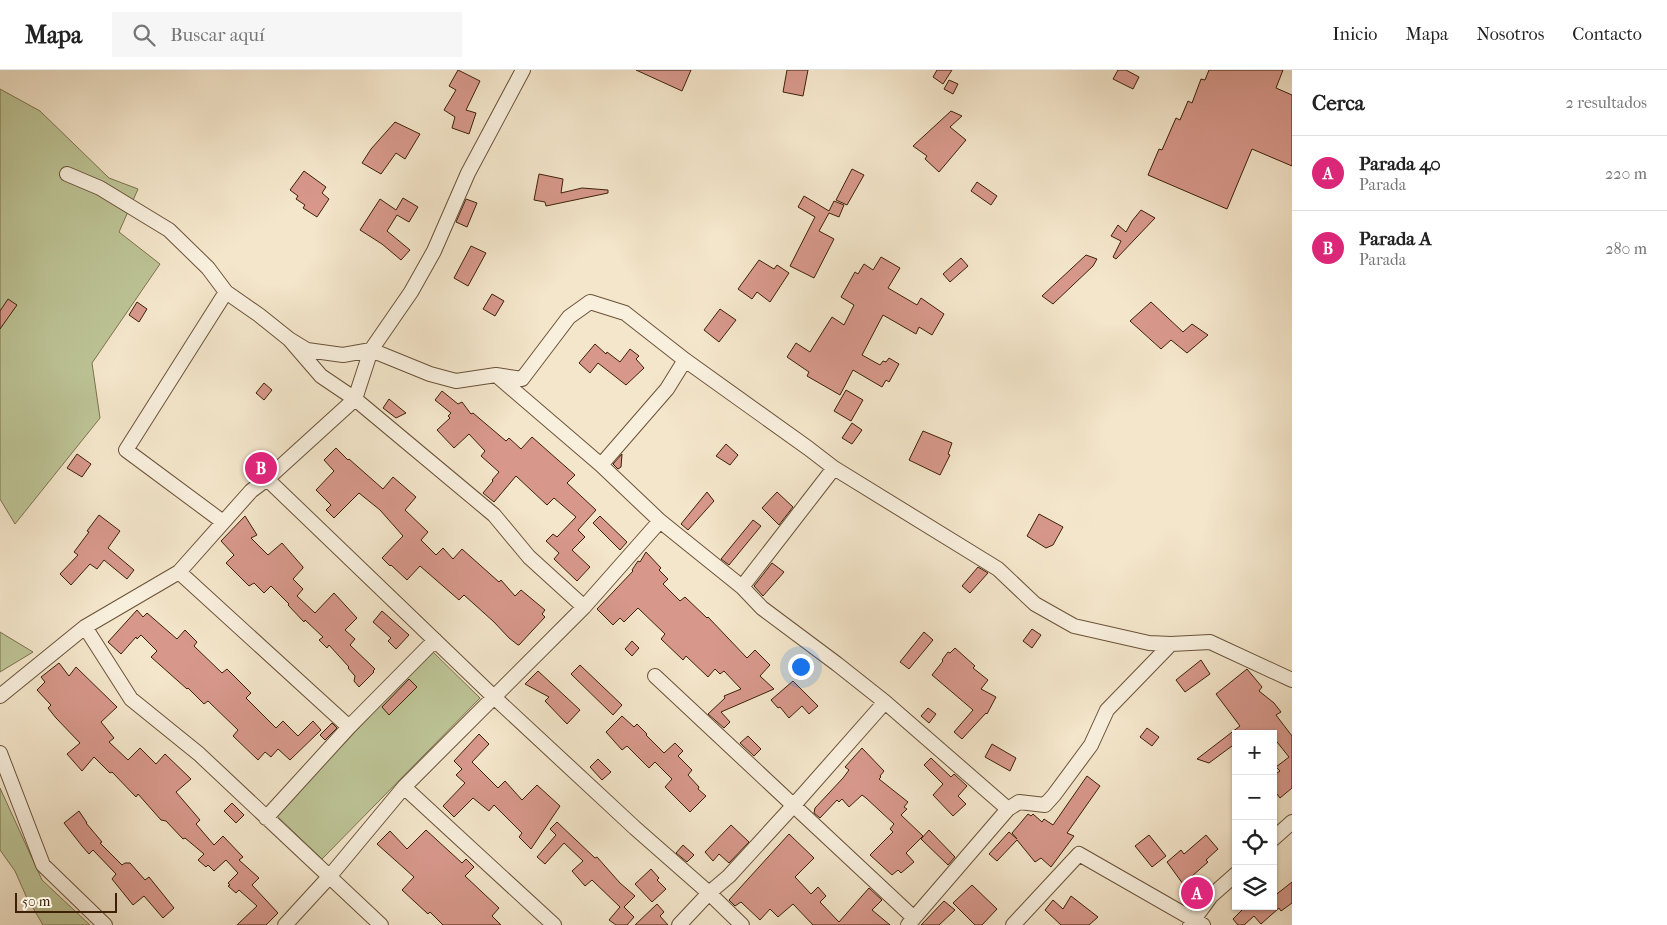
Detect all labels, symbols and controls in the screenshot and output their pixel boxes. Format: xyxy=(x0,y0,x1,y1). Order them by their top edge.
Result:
search box xyxy=(112,12,462,57)
text: Mapa xyxy=(25,21,82,49)
icon: search xyxy=(130,21,158,49)
text: Buscar aquí xyxy=(170,24,265,46)
text: Inicio xyxy=(1333,24,1378,45)
text: Mapa xyxy=(1406,24,1448,45)
text: Nosotros xyxy=(1476,24,1544,45)
text: Contacto xyxy=(1572,24,1642,45)
text: Cerca xyxy=(1312,91,1364,115)
text: 2 resultados xyxy=(1566,93,1647,112)
text: Parada 40 xyxy=(1359,153,1441,175)
text: A xyxy=(1323,164,1333,183)
text: 220 m xyxy=(1605,164,1647,183)
text: Parada xyxy=(1359,175,1406,194)
text: Parada A xyxy=(1359,228,1431,250)
text: B xyxy=(1323,239,1333,258)
text: 280 m xyxy=(1605,239,1647,258)
text: Parada xyxy=(1359,250,1406,269)
pin: B xyxy=(245,449,277,487)
your location xyxy=(788,654,814,680)
map controls xyxy=(1232,730,1277,910)
button: + xyxy=(1232,730,1277,775)
button: − xyxy=(1232,775,1277,820)
button: locate xyxy=(1232,820,1277,865)
button: layers xyxy=(1232,865,1277,910)
pin: A xyxy=(1181,874,1213,912)
scale bar xyxy=(15,890,118,913)
text: 50 m xyxy=(22,893,50,910)

